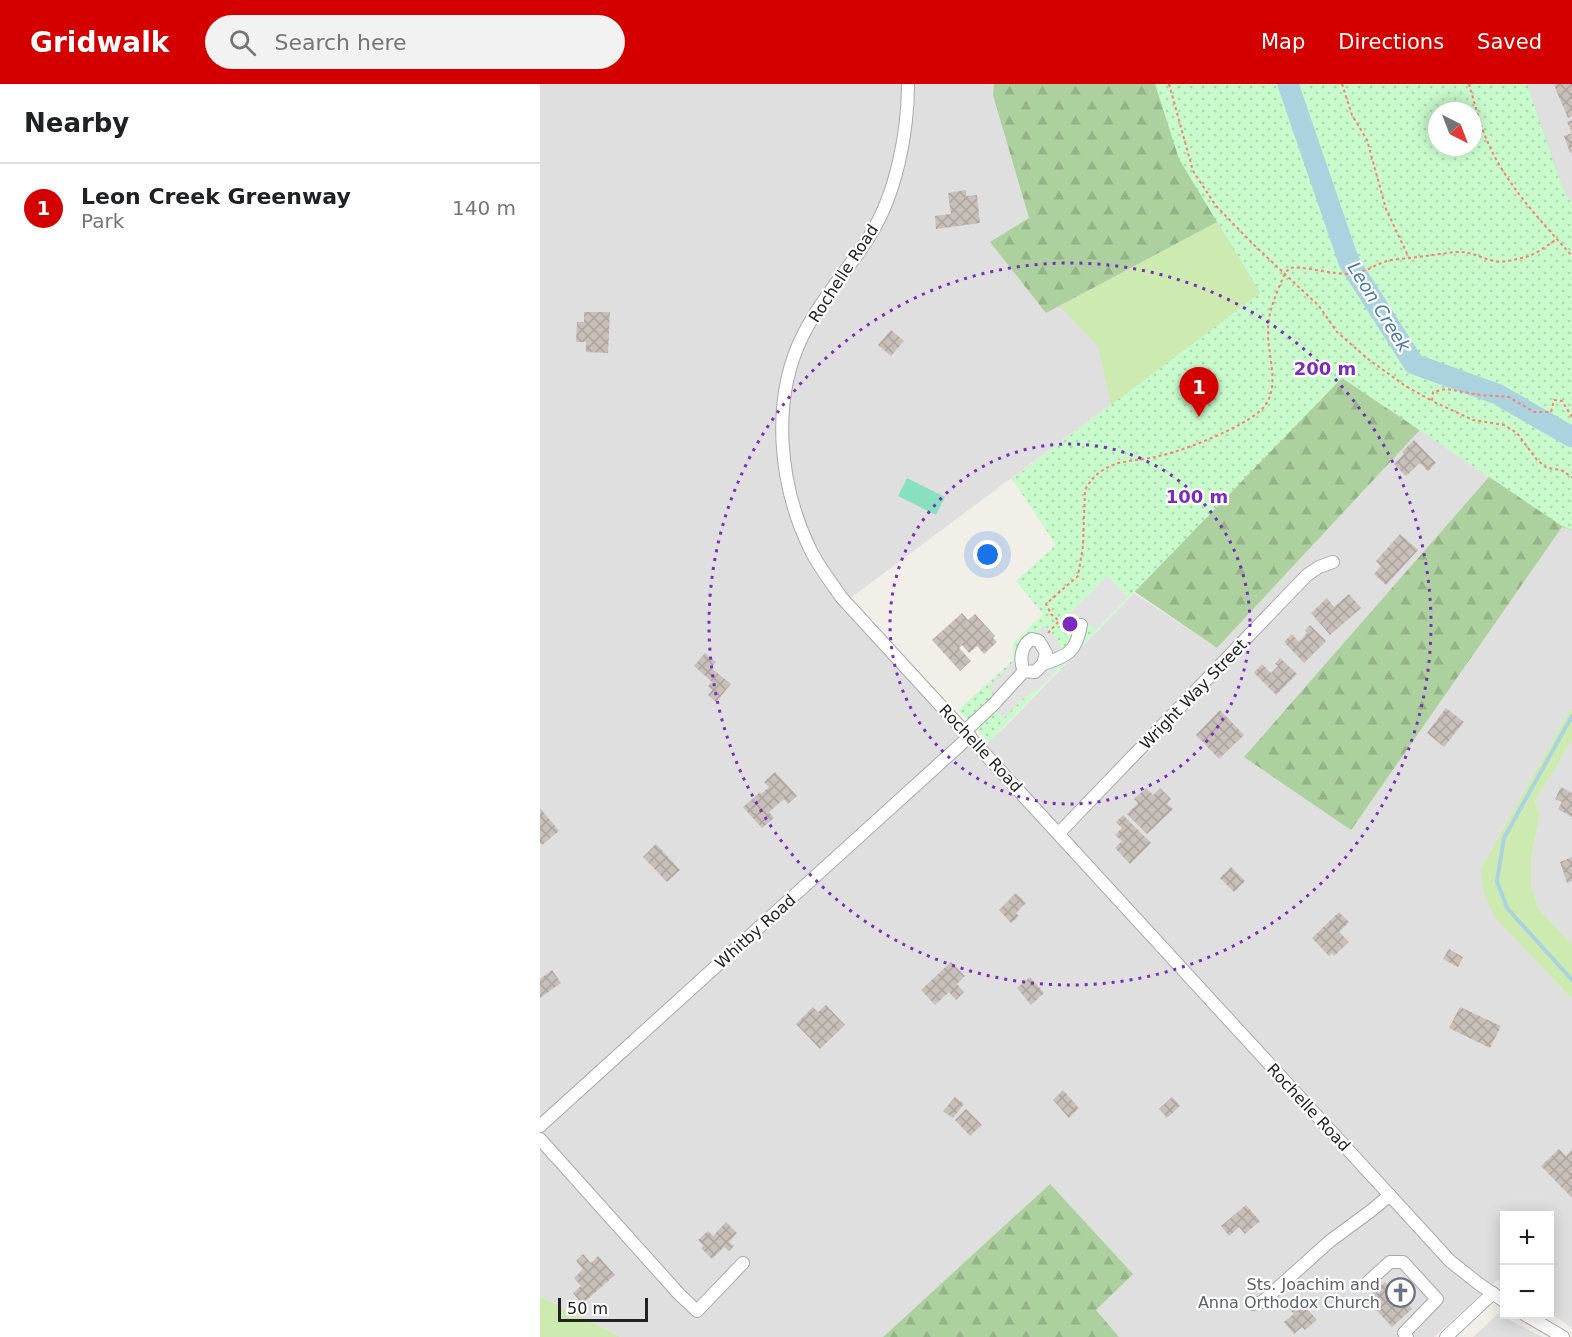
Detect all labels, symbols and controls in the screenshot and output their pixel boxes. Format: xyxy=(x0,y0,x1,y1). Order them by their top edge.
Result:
search box xyxy=(205,15,625,69)
text: Gridwalk xyxy=(30,26,169,59)
icon: search xyxy=(226,26,259,59)
text: Search here xyxy=(274,30,407,55)
text: Map xyxy=(1261,30,1305,54)
text: Directions xyxy=(1338,30,1444,54)
text: Saved xyxy=(1477,30,1542,54)
north arrow xyxy=(1428,102,1482,156)
text: Nearby xyxy=(24,108,129,138)
text: Leon Creek Greenway xyxy=(81,184,351,209)
text: 1 xyxy=(37,196,50,220)
text: 140 m xyxy=(452,196,516,220)
text: Park xyxy=(81,209,124,233)
street label: Rochelle Road xyxy=(805,221,882,326)
water label: Leon Creek xyxy=(1344,258,1416,357)
text: 200 m xyxy=(1294,358,1356,379)
pin: 1 xyxy=(1180,368,1218,417)
text: 100 m xyxy=(1166,486,1228,507)
your location xyxy=(973,540,1002,569)
centre of rings xyxy=(1060,614,1080,634)
street label: Wright Way Street xyxy=(1136,635,1251,753)
street label: Rochelle Road xyxy=(935,701,1026,796)
street label: Whitby Road xyxy=(711,890,799,972)
street label: Rochelle Road xyxy=(1263,1060,1354,1155)
map controls xyxy=(1500,1211,1554,1319)
button: + xyxy=(1500,1211,1554,1265)
button: − xyxy=(1500,1265,1554,1319)
place label: Sts. Joachim and Anna Orthodox Church xyxy=(1198,1275,1380,1312)
church icon: Sts. Joachim and Anna Orthodox Church xyxy=(1385,1277,1417,1309)
scale bar xyxy=(558,1295,648,1322)
text: 50 m xyxy=(567,1299,608,1318)

